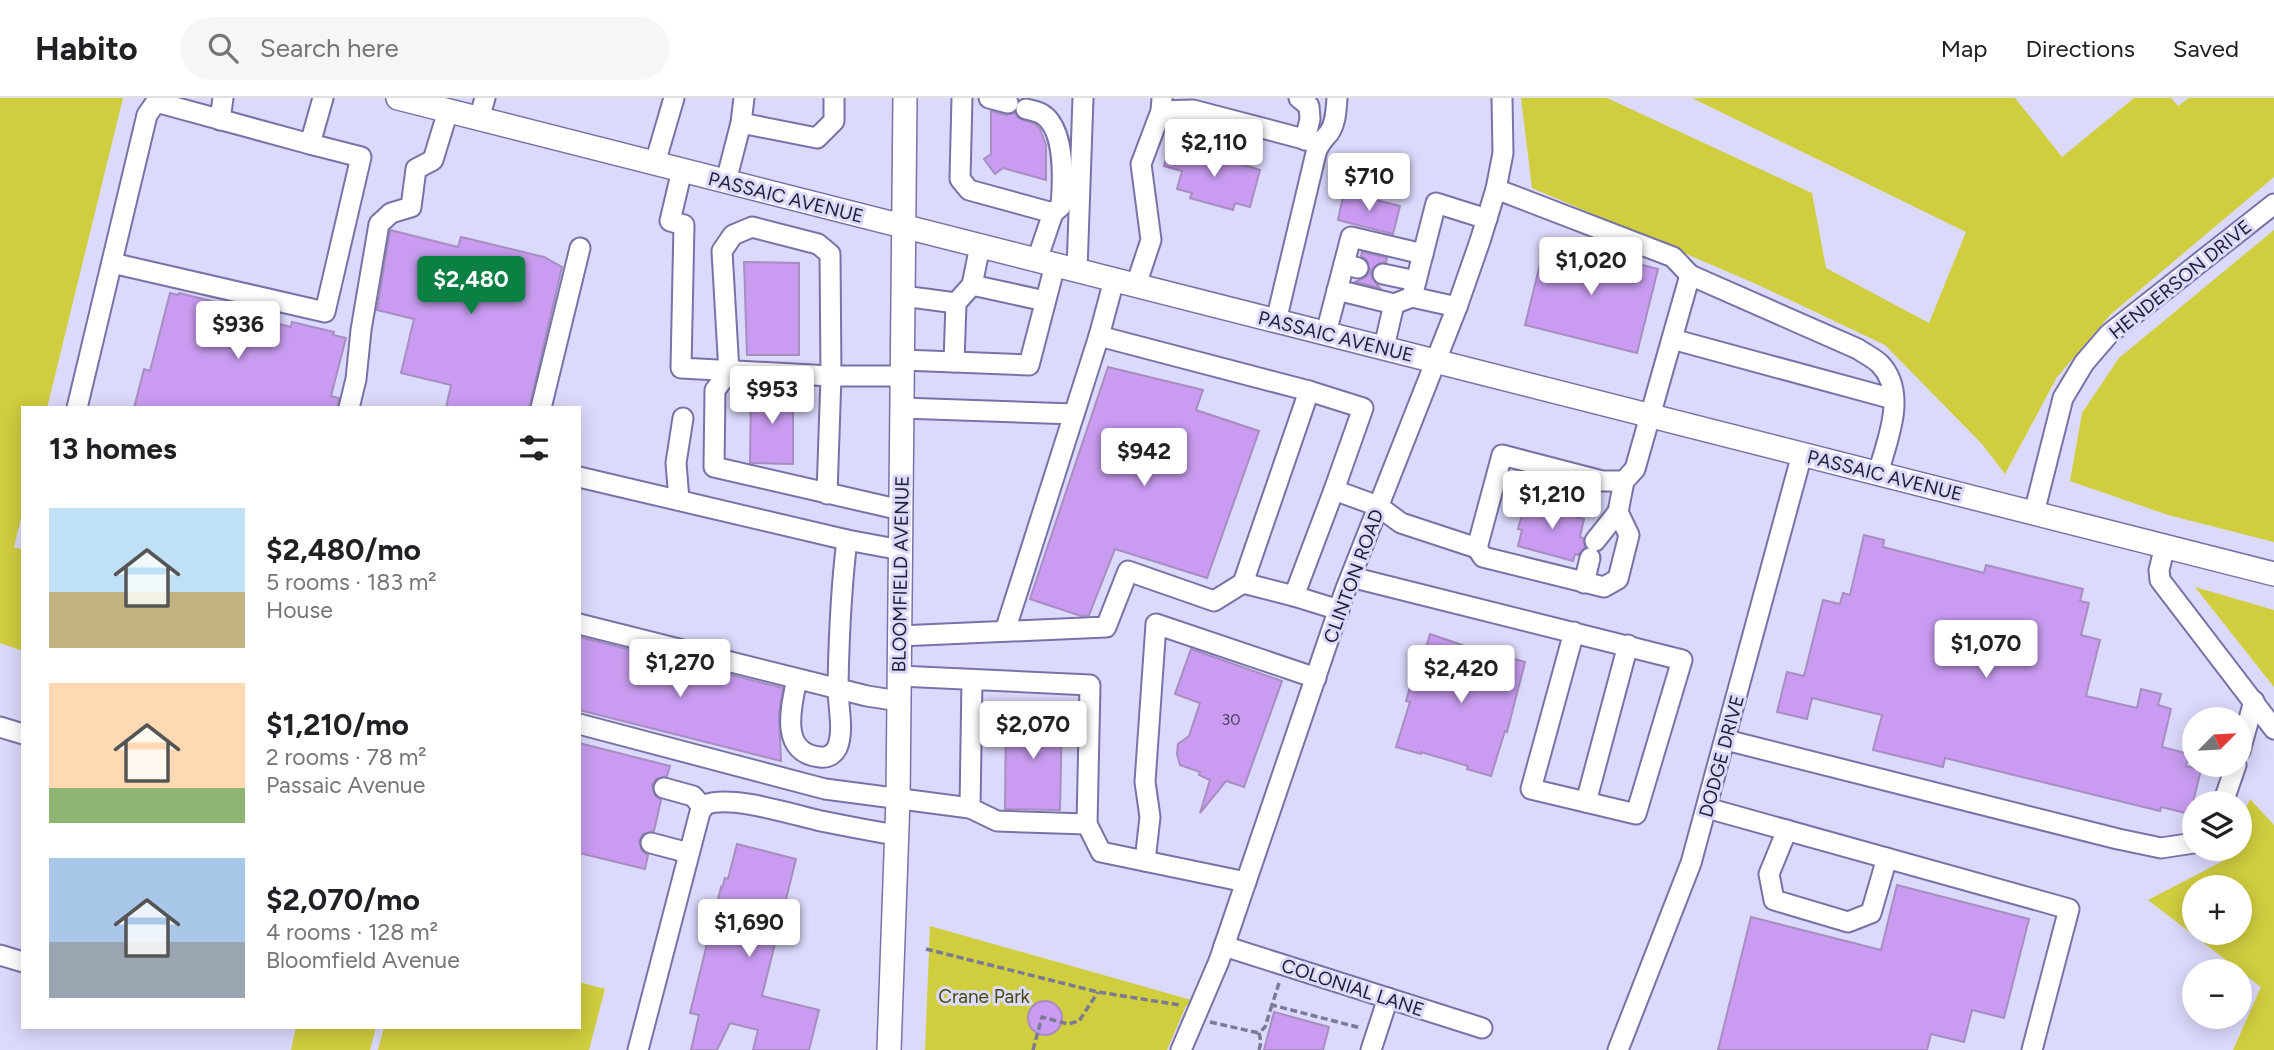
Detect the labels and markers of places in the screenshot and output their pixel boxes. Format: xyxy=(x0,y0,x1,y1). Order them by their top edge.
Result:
pin: $2,110 xyxy=(1157,120,1271,179)
pin: $710 xyxy=(1328,153,1410,213)
pin: $1,020 xyxy=(1534,238,1648,297)
pin: $2,480 xyxy=(414,256,528,316)
pin: $936 xyxy=(197,302,279,361)
pin: $953 xyxy=(731,366,813,426)
pin: $942 xyxy=(1103,428,1185,488)
pin: $1,210 xyxy=(1495,472,1609,531)
pin: $1,070 xyxy=(1929,620,2043,680)
pin: $1,270 xyxy=(623,640,737,699)
pin: $2,420 xyxy=(1404,646,1518,705)
pin: $2,070 xyxy=(976,702,1090,761)
pin: $1,690 xyxy=(692,900,806,959)

